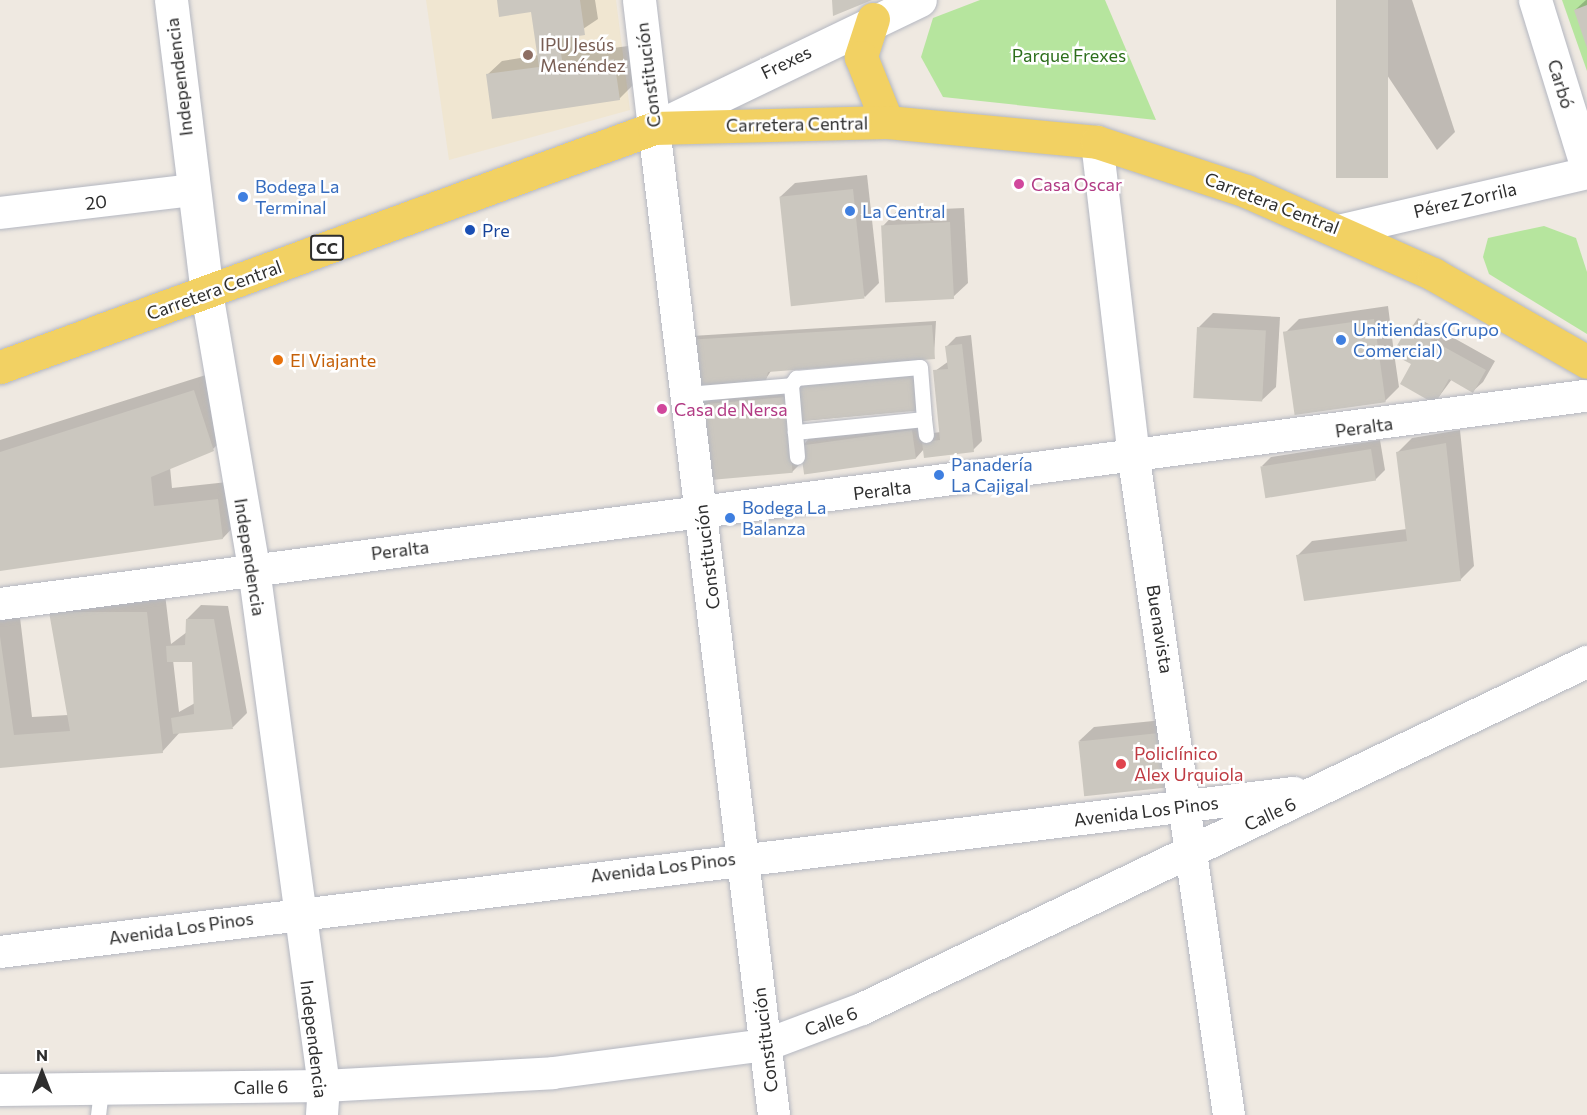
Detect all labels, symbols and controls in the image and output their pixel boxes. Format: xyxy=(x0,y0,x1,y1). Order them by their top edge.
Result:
street label: Independencia xyxy=(161,17,197,137)
street label: Constitución xyxy=(631,21,665,129)
place label: IPU Jesús Menéndez xyxy=(540,34,626,76)
street label: Frexes xyxy=(757,41,815,83)
park label: Parque Frexes xyxy=(1012,44,1126,66)
marker: IPU Jesús Menéndez xyxy=(521,48,535,62)
street label: Carbó xyxy=(1543,57,1579,111)
street label: Carretera Central xyxy=(726,112,868,136)
street label: Carretera Central xyxy=(1202,167,1342,239)
place label: Casa Oscar xyxy=(1031,173,1122,195)
place label: Bodega La Terminal xyxy=(255,176,339,219)
marker: Casa Oscar xyxy=(1012,177,1026,191)
street label: Pérez Zorrila xyxy=(1411,178,1519,222)
street label: 20 xyxy=(84,190,108,214)
marker: Bodega La Terminal xyxy=(236,190,250,204)
place label: La Central xyxy=(862,200,946,222)
marker: La Central xyxy=(843,204,857,218)
place label: Pre xyxy=(482,219,510,241)
marker: Pre xyxy=(463,223,477,237)
road number: CC xyxy=(309,235,345,261)
street label: Carretera Central xyxy=(143,256,285,324)
place label: Unitiendas(Grupo Comercial) xyxy=(1353,319,1499,362)
marker: Unitiendas(Grupo Comercial) xyxy=(1334,333,1348,347)
place label: El Viajante xyxy=(290,349,376,371)
marker: El Viajante xyxy=(271,353,285,367)
place label: Casa de Nersa xyxy=(674,398,788,420)
marker: Casa de Nersa xyxy=(655,402,669,416)
street label: Peralta xyxy=(1334,412,1394,442)
place label: Panadería La Cajigal xyxy=(951,454,1033,496)
marker: Panadería La Cajigal xyxy=(932,468,946,482)
street label: Peralta xyxy=(852,476,912,504)
street label: Independencia xyxy=(230,497,270,617)
place label: Bodega La Balanza xyxy=(742,497,826,540)
street label: Constitución xyxy=(690,503,724,611)
marker: Bodega La Balanza xyxy=(723,511,737,525)
street label: Peralta xyxy=(370,536,430,564)
street label: Buenavista xyxy=(1142,583,1178,675)
place label: Policlínico Alex Urquiola xyxy=(1134,743,1243,786)
marker: Policlínico Alex Urquiola xyxy=(1112,755,1130,773)
street label: Avenida Los Pinos xyxy=(1072,791,1220,831)
street label: Calle 6 xyxy=(1241,793,1299,835)
street label: Avenida Los Pinos xyxy=(589,847,737,887)
street label: Avenida Los Pinos xyxy=(107,907,255,949)
street label: Independencia xyxy=(296,979,332,1099)
street label: Constitución xyxy=(748,986,782,1094)
street label: Calle 6 xyxy=(802,1001,860,1041)
north arrow xyxy=(12,1043,72,1103)
text: N xyxy=(36,1045,48,1064)
street label: Calle 6 xyxy=(233,1076,289,1098)

